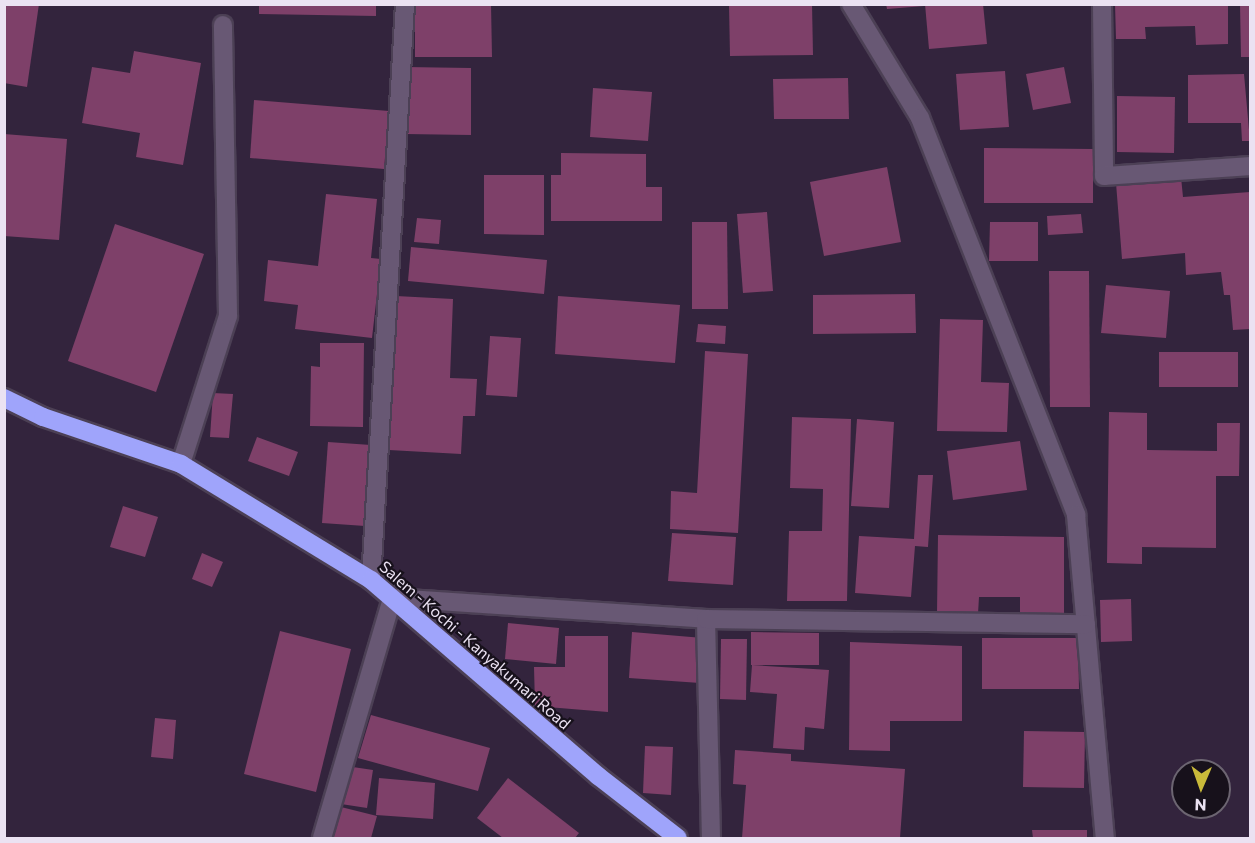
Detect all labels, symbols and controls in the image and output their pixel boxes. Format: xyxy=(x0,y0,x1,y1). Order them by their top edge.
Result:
street label: Salem - Kochi - Kanyakumari Road xyxy=(376,557,574,733)
north arrow xyxy=(1171,759,1231,819)
text: N xyxy=(1194,796,1207,815)

